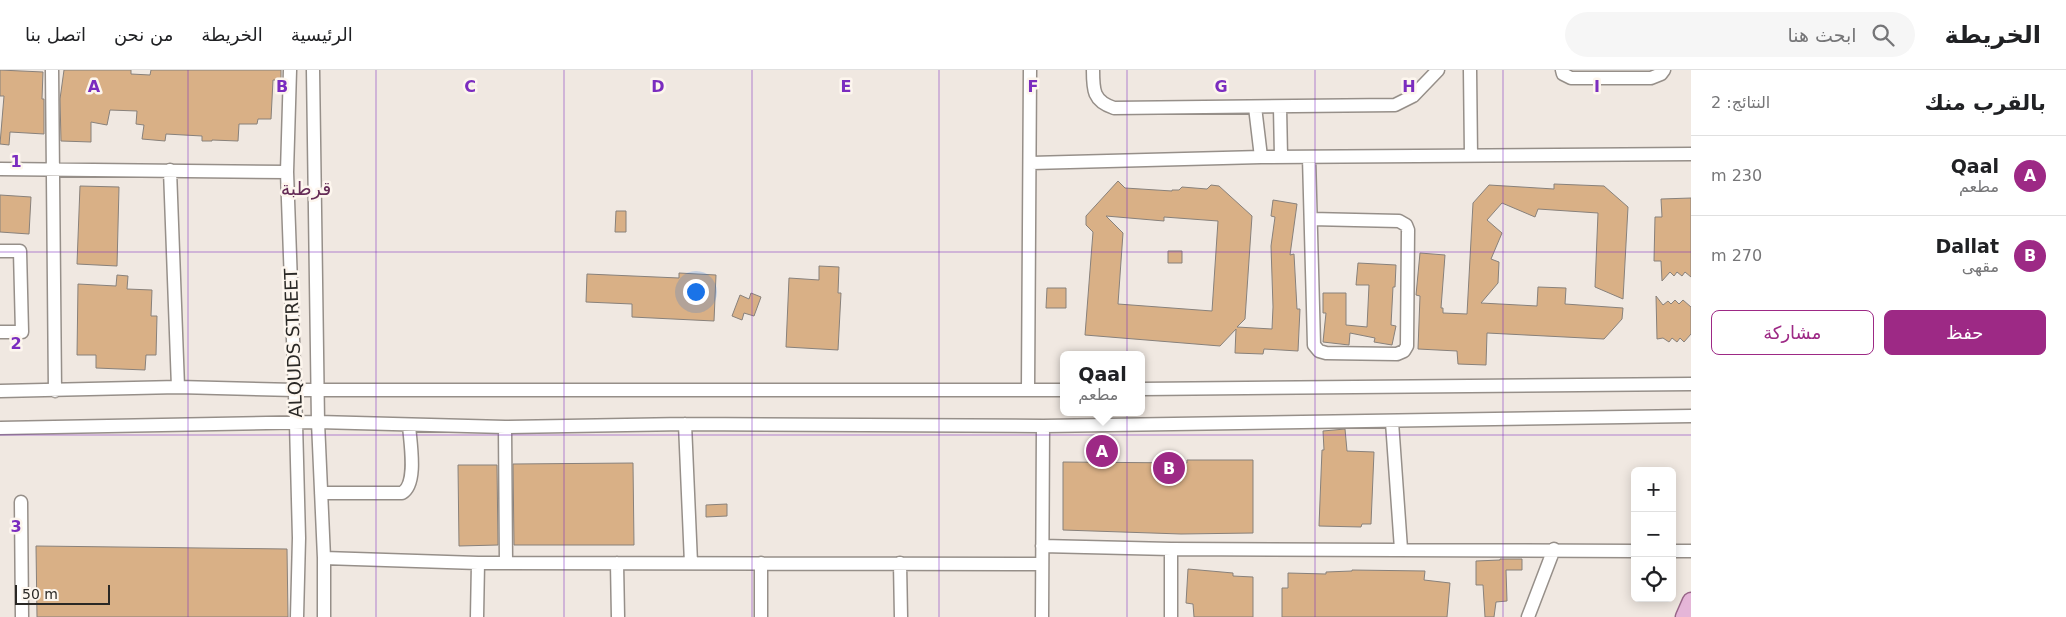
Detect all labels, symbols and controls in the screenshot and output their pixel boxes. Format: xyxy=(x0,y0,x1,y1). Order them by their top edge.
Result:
search box xyxy=(1565,12,1915,57)
icon: search xyxy=(1869,21,1897,49)
text: الخريطة xyxy=(1945,21,2041,49)
text: اتصل بنا xyxy=(25,24,86,45)
text: من نحن xyxy=(114,24,173,45)
text: الخريطة xyxy=(201,24,263,45)
text: الرئيسية xyxy=(291,24,353,45)
text: ابحث هنا xyxy=(1788,24,1857,46)
text: A xyxy=(88,77,101,96)
text: B xyxy=(276,77,288,96)
text: C xyxy=(464,77,476,96)
text: D xyxy=(651,77,665,96)
text: E xyxy=(841,77,851,96)
text: F xyxy=(1028,77,1038,96)
text: G xyxy=(1214,77,1228,96)
text: H xyxy=(1402,77,1416,96)
text: I xyxy=(1594,77,1600,96)
text: بالقرب منك xyxy=(1925,91,2046,115)
text: النتائج: 2 xyxy=(1711,93,1770,112)
text: 1 xyxy=(10,152,22,171)
text: Qaal xyxy=(1951,155,1999,177)
text: 230 m xyxy=(1711,166,1762,185)
text: A xyxy=(2024,166,2036,185)
district label: قرطبة xyxy=(281,177,331,200)
text: مطعم xyxy=(1959,177,1999,196)
text: Dallat xyxy=(1935,235,1999,257)
text: 270 m xyxy=(1711,246,1762,265)
text: B xyxy=(2024,246,2036,265)
text: مقهى xyxy=(1962,257,1999,276)
street label: ALQUDS STREET xyxy=(280,267,306,418)
your location xyxy=(683,279,709,305)
button: مشاركة xyxy=(1711,310,1874,355)
button: حفظ xyxy=(1884,310,2046,355)
text: 2 xyxy=(10,334,22,353)
popup xyxy=(1060,351,1145,416)
text: Qaal xyxy=(1078,363,1127,385)
text: مطعم xyxy=(1078,385,1118,404)
pin: A xyxy=(1086,432,1118,470)
pin: B xyxy=(1153,449,1185,487)
map controls xyxy=(1631,467,1676,602)
button: + xyxy=(1631,467,1676,512)
button: − xyxy=(1631,512,1676,557)
text: 3 xyxy=(10,517,22,536)
button: locate xyxy=(1631,557,1676,602)
scale bar xyxy=(15,582,110,605)
text: 50 m xyxy=(22,586,58,602)

